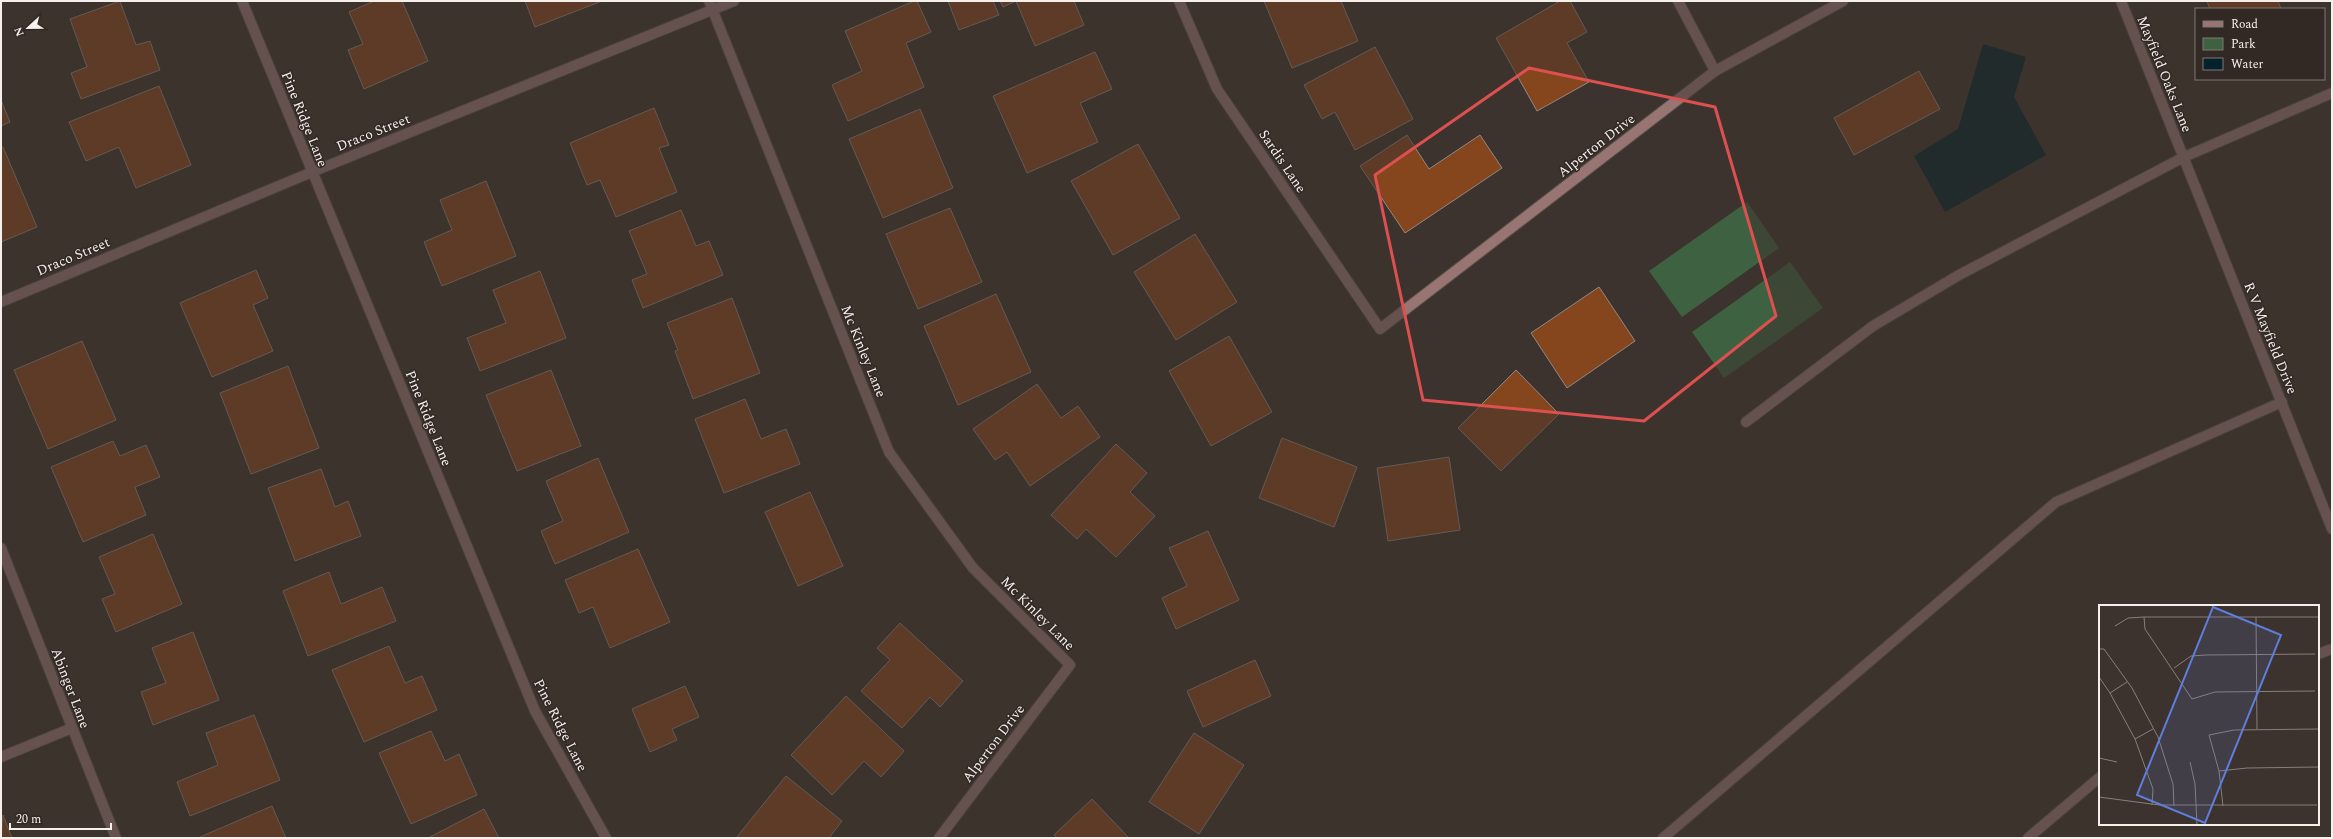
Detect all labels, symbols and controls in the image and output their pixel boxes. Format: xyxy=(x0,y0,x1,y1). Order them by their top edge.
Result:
north arrow xyxy=(8,8,48,48)
legend xyxy=(2195,8,2325,80)
street label: Mayfield Oaks Lane xyxy=(2132,13,2198,136)
text: Road xyxy=(2231,15,2258,34)
text: N xyxy=(10,24,29,39)
text: Park xyxy=(2231,35,2256,54)
text: Water xyxy=(2231,55,2263,74)
street label: Pine Ridge Lane xyxy=(276,68,333,170)
street label: Draco Street xyxy=(333,108,413,157)
street label: Alperton Drive xyxy=(1553,108,1640,182)
street label: Sardis Lane xyxy=(1254,125,1312,197)
street label: Draco Street xyxy=(33,232,113,281)
street label: R V Mayfield Drive xyxy=(2238,279,2303,398)
street label: Mc Kinley Lane xyxy=(835,302,892,401)
street label: Pine Ridge Lane xyxy=(400,367,457,469)
street label: Mc Kinley Lane xyxy=(996,571,1080,656)
inset map xyxy=(2099,605,2319,825)
street label: Abinger Lane xyxy=(46,645,96,732)
street label: Pine Ridge Lane xyxy=(528,675,593,775)
street label: Alperton Drive xyxy=(957,700,1030,787)
scale bar xyxy=(10,805,111,831)
text: 20 m xyxy=(16,810,41,829)

